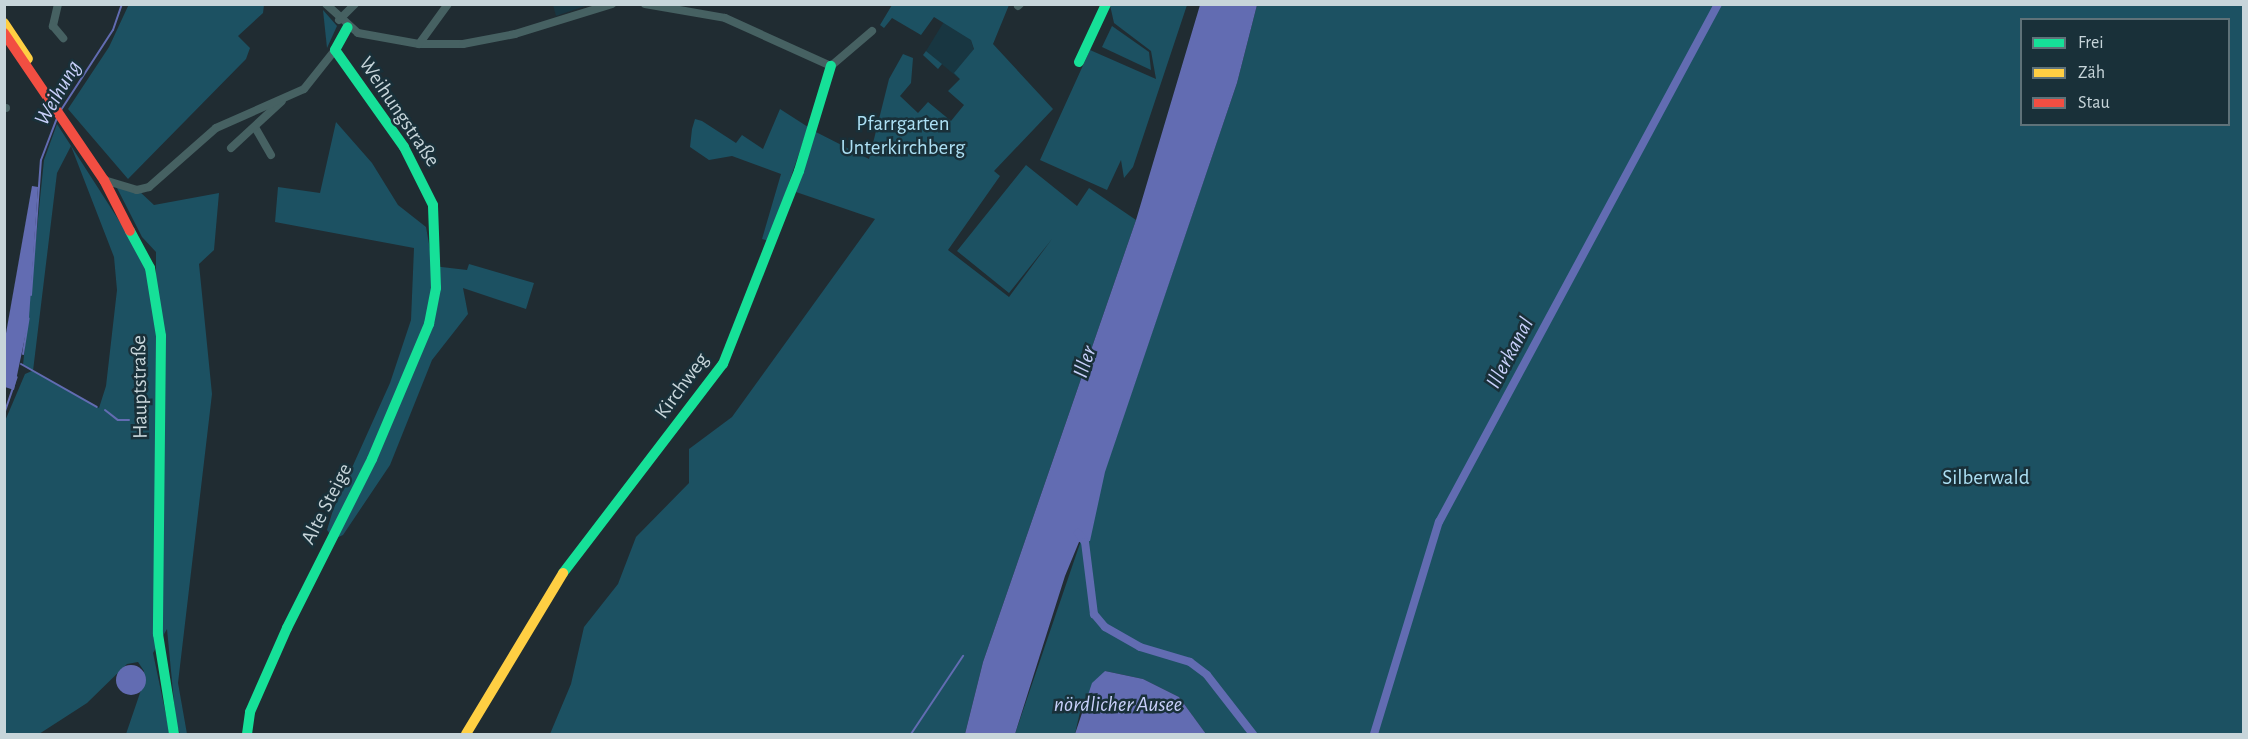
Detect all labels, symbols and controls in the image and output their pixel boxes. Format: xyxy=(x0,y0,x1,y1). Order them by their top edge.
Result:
legend xyxy=(2020,18,2230,126)
text: Frei xyxy=(2078,34,2104,52)
street label: Weihungstraße xyxy=(353,52,445,172)
water label: Weihung xyxy=(29,56,87,130)
text: Zäh xyxy=(2078,64,2105,82)
text: Stau xyxy=(2078,94,2110,112)
park label: Pfarrgarten Unterkirchberg xyxy=(841,111,965,161)
water label: Illerkanal xyxy=(1480,313,1540,393)
street label: Hauptstraße xyxy=(126,335,154,439)
water label: Iller xyxy=(1068,343,1102,381)
street label: Kirchweg xyxy=(650,348,714,424)
street label: Alte Steige xyxy=(296,459,358,549)
park label: Silberwald xyxy=(1942,465,2030,491)
water label: nördlicher Ausee xyxy=(1054,692,1182,718)

